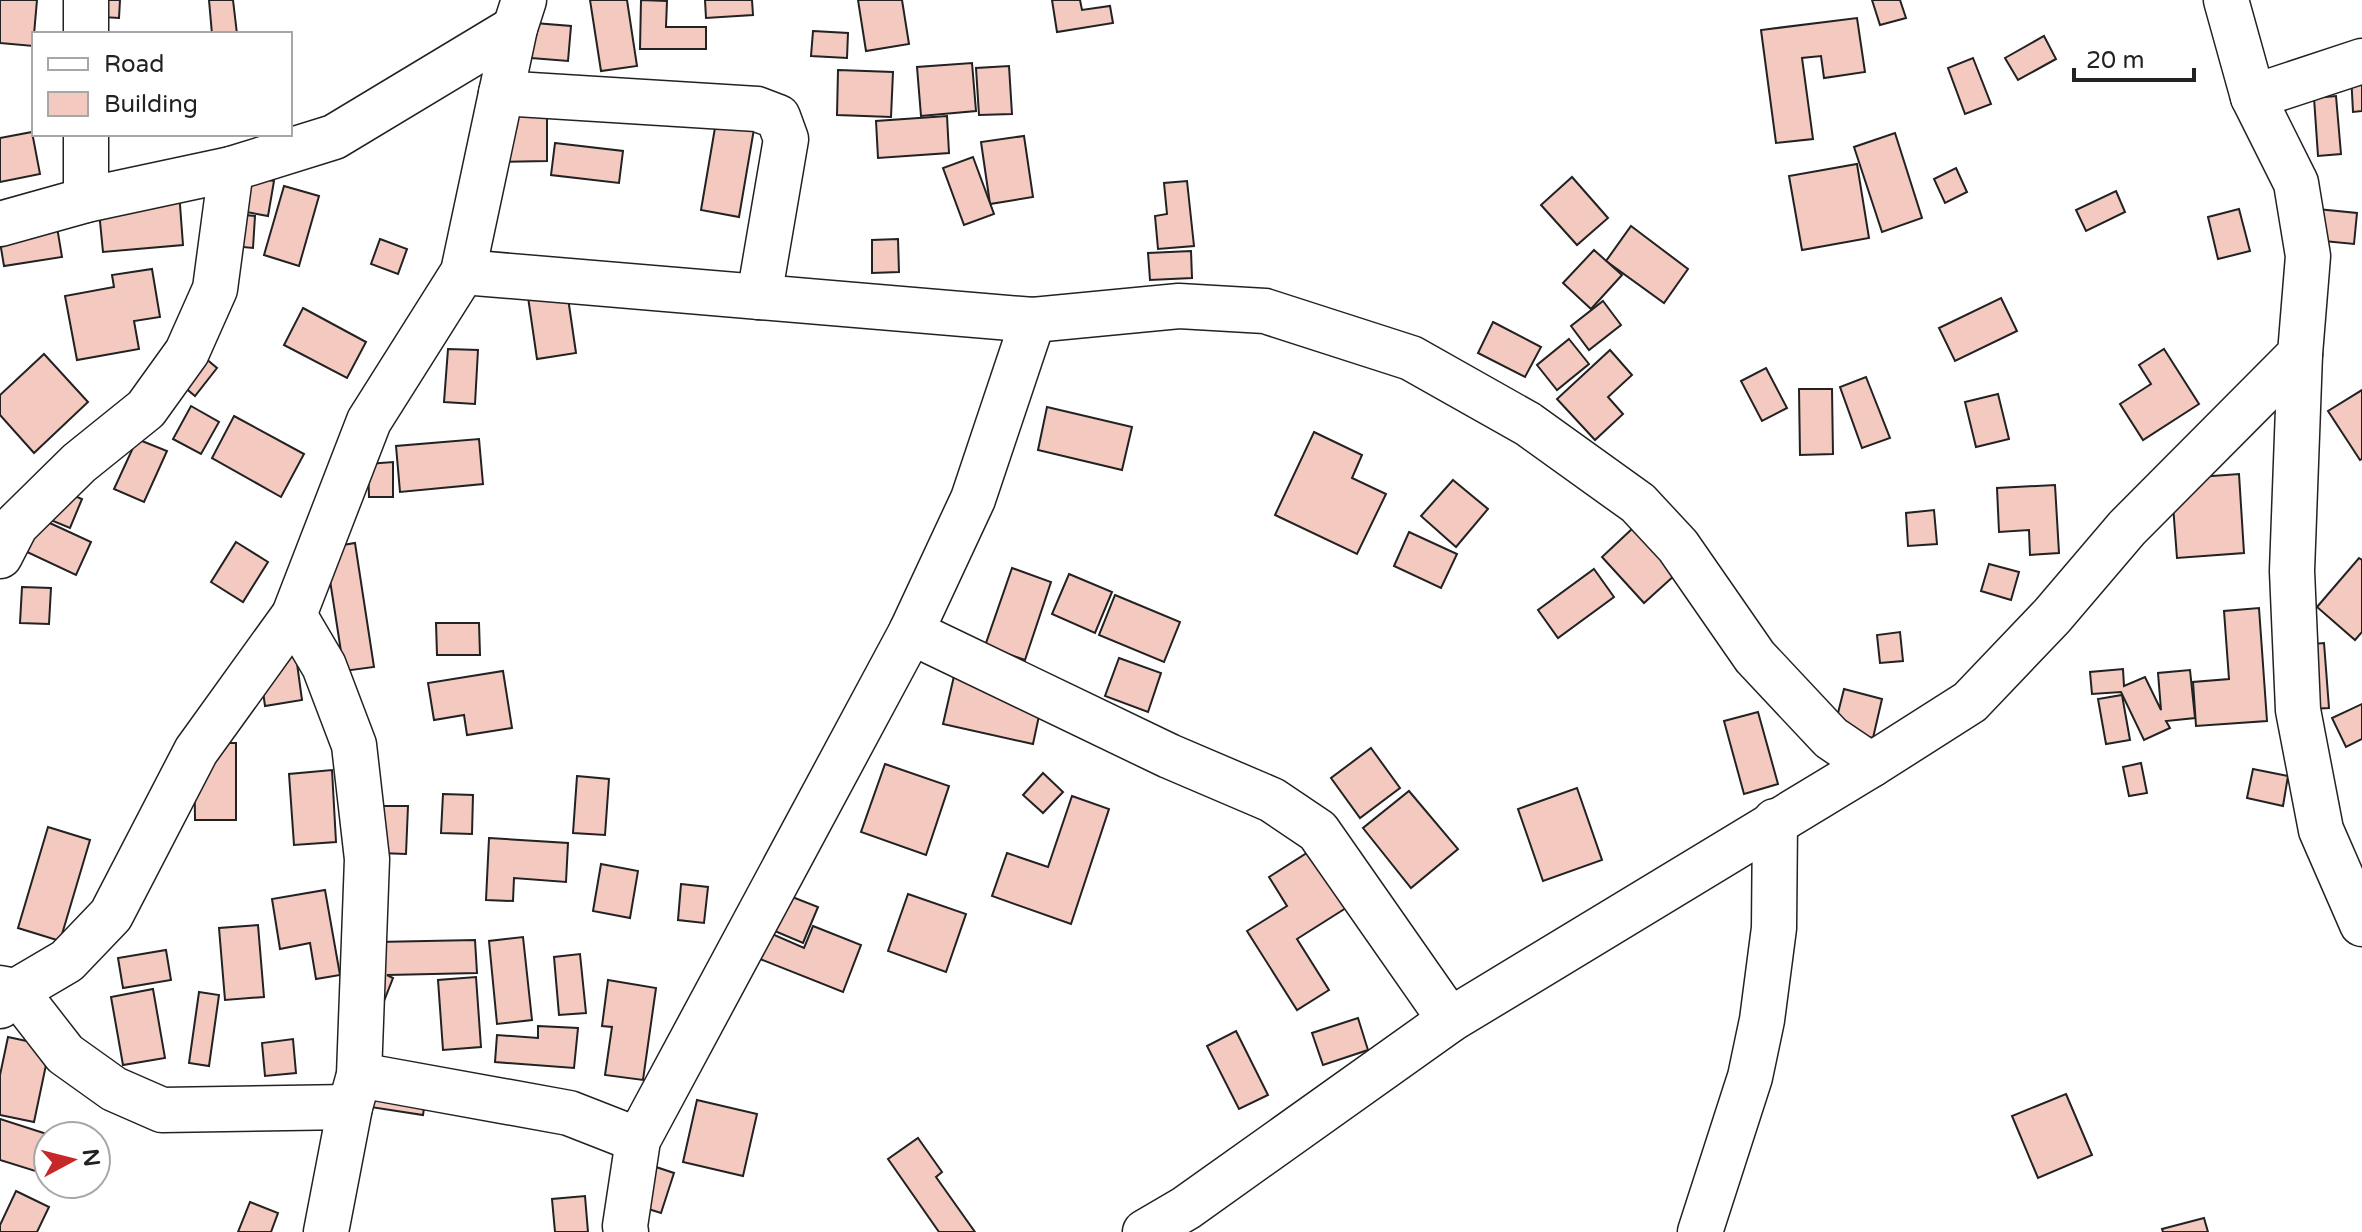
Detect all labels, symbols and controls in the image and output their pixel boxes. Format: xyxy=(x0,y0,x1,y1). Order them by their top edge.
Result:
legend xyxy=(32,32,292,136)
scale bar xyxy=(2074,32,2194,82)
text: 20 m xyxy=(2086,46,2144,75)
text: Road xyxy=(104,50,164,79)
text: Building xyxy=(104,90,198,119)
north arrow xyxy=(32,1120,112,1200)
text: N xyxy=(77,1147,105,1168)

